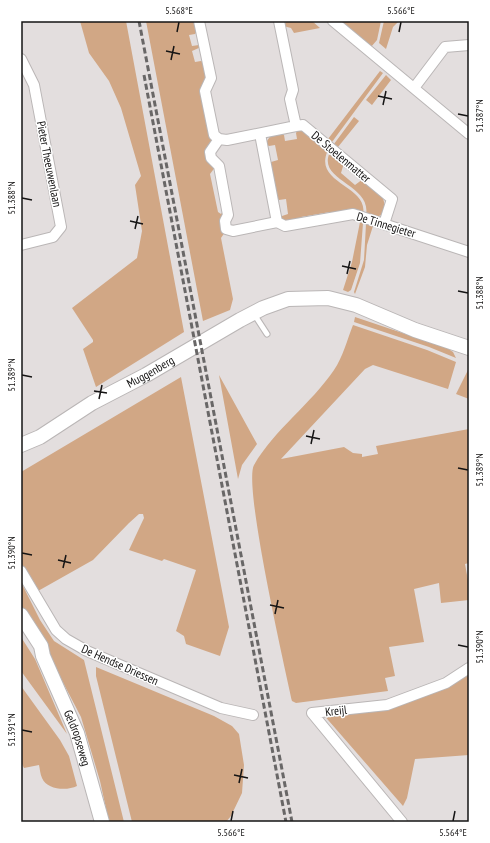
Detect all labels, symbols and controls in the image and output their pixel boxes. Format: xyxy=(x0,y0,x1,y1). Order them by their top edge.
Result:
text: 5.568°E xyxy=(165,4,193,17)
text: 5.566°E xyxy=(387,4,415,17)
text: 51.387°N xyxy=(473,99,486,133)
street label: Pieter Theeuwenlaan xyxy=(34,120,65,208)
street label: De Stoelenmatter xyxy=(309,128,375,186)
text: 51.388°N xyxy=(5,181,18,215)
street label: De Tinnegieter xyxy=(355,208,418,241)
text: 51.388°N xyxy=(473,276,486,310)
street label: Muggenberg xyxy=(124,352,177,391)
text: 51.389°N xyxy=(5,358,18,392)
text: 51.389°N xyxy=(473,453,486,487)
text: 51.390°N xyxy=(5,536,18,570)
text: 51.390°N xyxy=(473,630,486,664)
street label: De Hendse Driessen xyxy=(79,641,161,688)
street label: Kreijl xyxy=(324,702,348,719)
street label: Geldropseweg xyxy=(61,707,94,768)
text: 51.391°N xyxy=(5,713,18,747)
text: 5.566°E xyxy=(217,826,245,839)
text: 5.564°E xyxy=(439,826,467,839)

